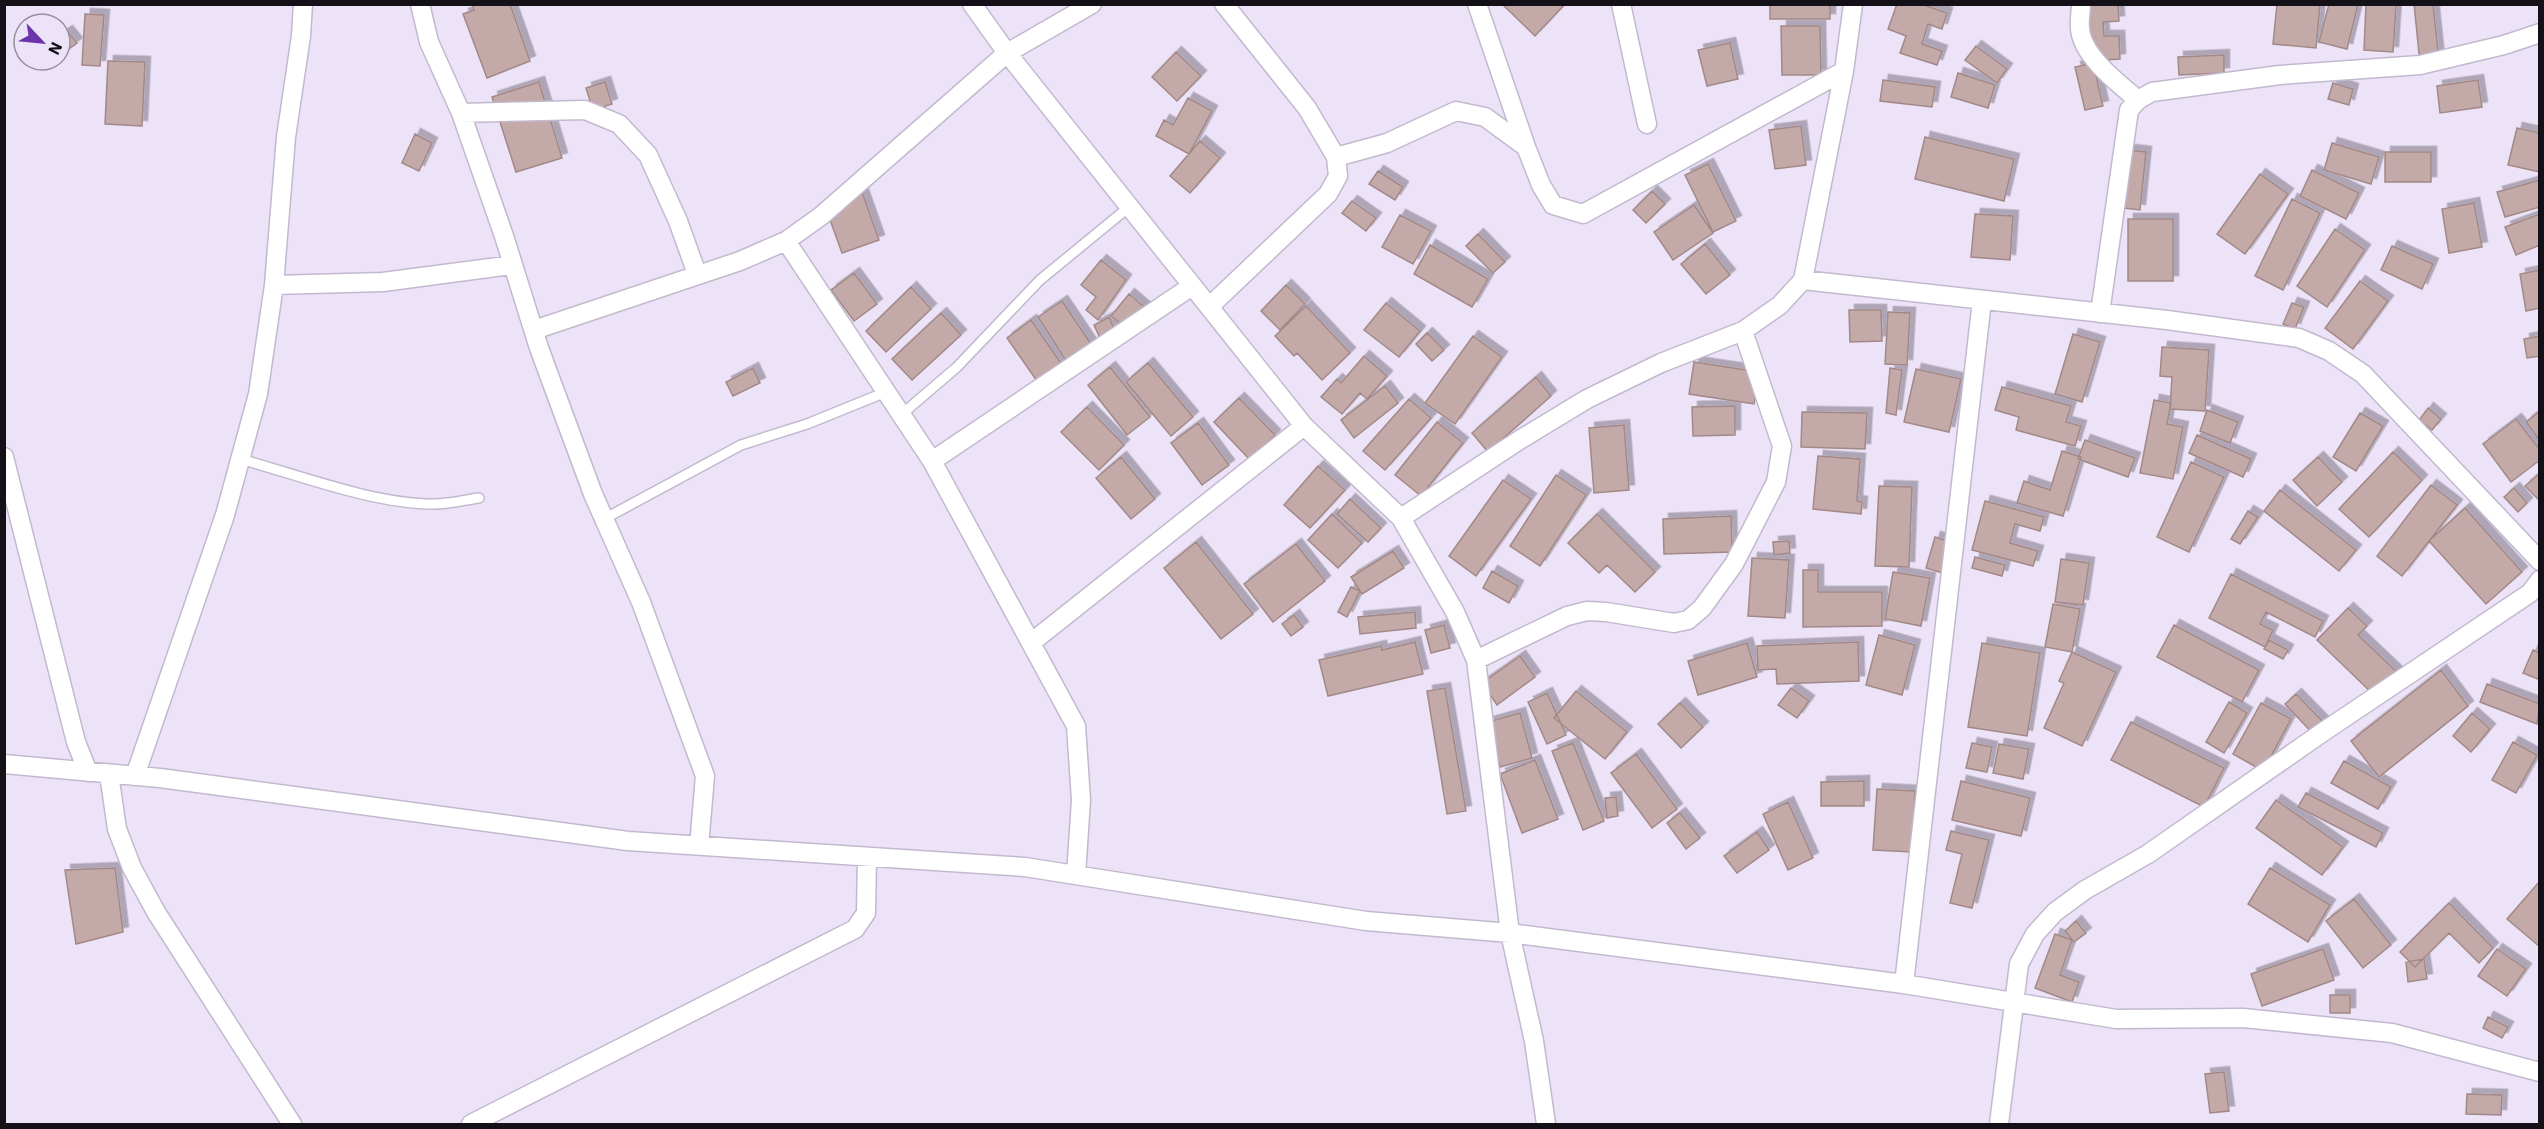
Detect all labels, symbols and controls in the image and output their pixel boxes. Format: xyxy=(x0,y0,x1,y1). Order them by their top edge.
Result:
north arrow xyxy=(12,12,72,72)
text: N xyxy=(44,39,67,58)

